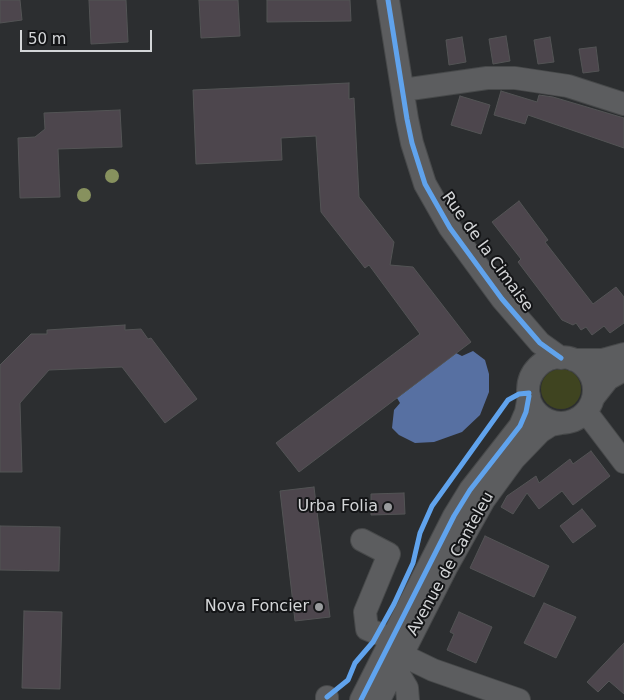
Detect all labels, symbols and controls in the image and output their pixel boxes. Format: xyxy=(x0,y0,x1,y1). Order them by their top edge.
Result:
scale bar xyxy=(22,20,155,52)
text: 50 m xyxy=(28,30,66,48)
street label: Rue de la Cimaise xyxy=(437,188,537,316)
street label: Avenue de Canteleu xyxy=(404,489,498,639)
place label: Urba Folia xyxy=(298,497,378,517)
marker: Urba Folia xyxy=(382,501,394,513)
place label: Nova Foncier xyxy=(205,597,309,617)
marker: Nova Foncier xyxy=(313,601,325,613)

